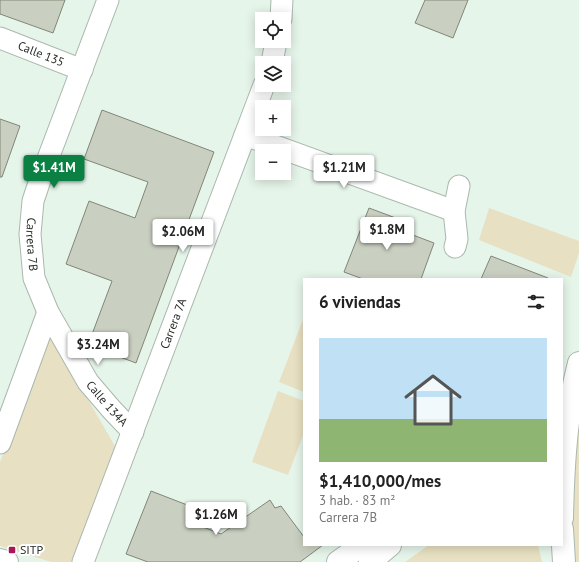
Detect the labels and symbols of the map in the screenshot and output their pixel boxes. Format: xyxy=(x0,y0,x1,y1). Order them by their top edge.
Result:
street label: Calle 135 xyxy=(16,38,67,69)
pin: $1.41M xyxy=(21,155,87,189)
pin: $1.21M xyxy=(311,155,377,189)
street label: Carrera 7B xyxy=(23,217,41,272)
pin: $1.8M xyxy=(359,217,415,251)
pin: $2.06M xyxy=(150,219,216,253)
street label: Carrera 7A xyxy=(157,296,189,351)
pin: $3.24M xyxy=(65,332,131,366)
street label: Calle 134A xyxy=(83,377,131,429)
pin: $1.26M xyxy=(183,502,249,536)
place label: SITP xyxy=(20,542,44,557)
marker: SITP xyxy=(7,545,17,555)

